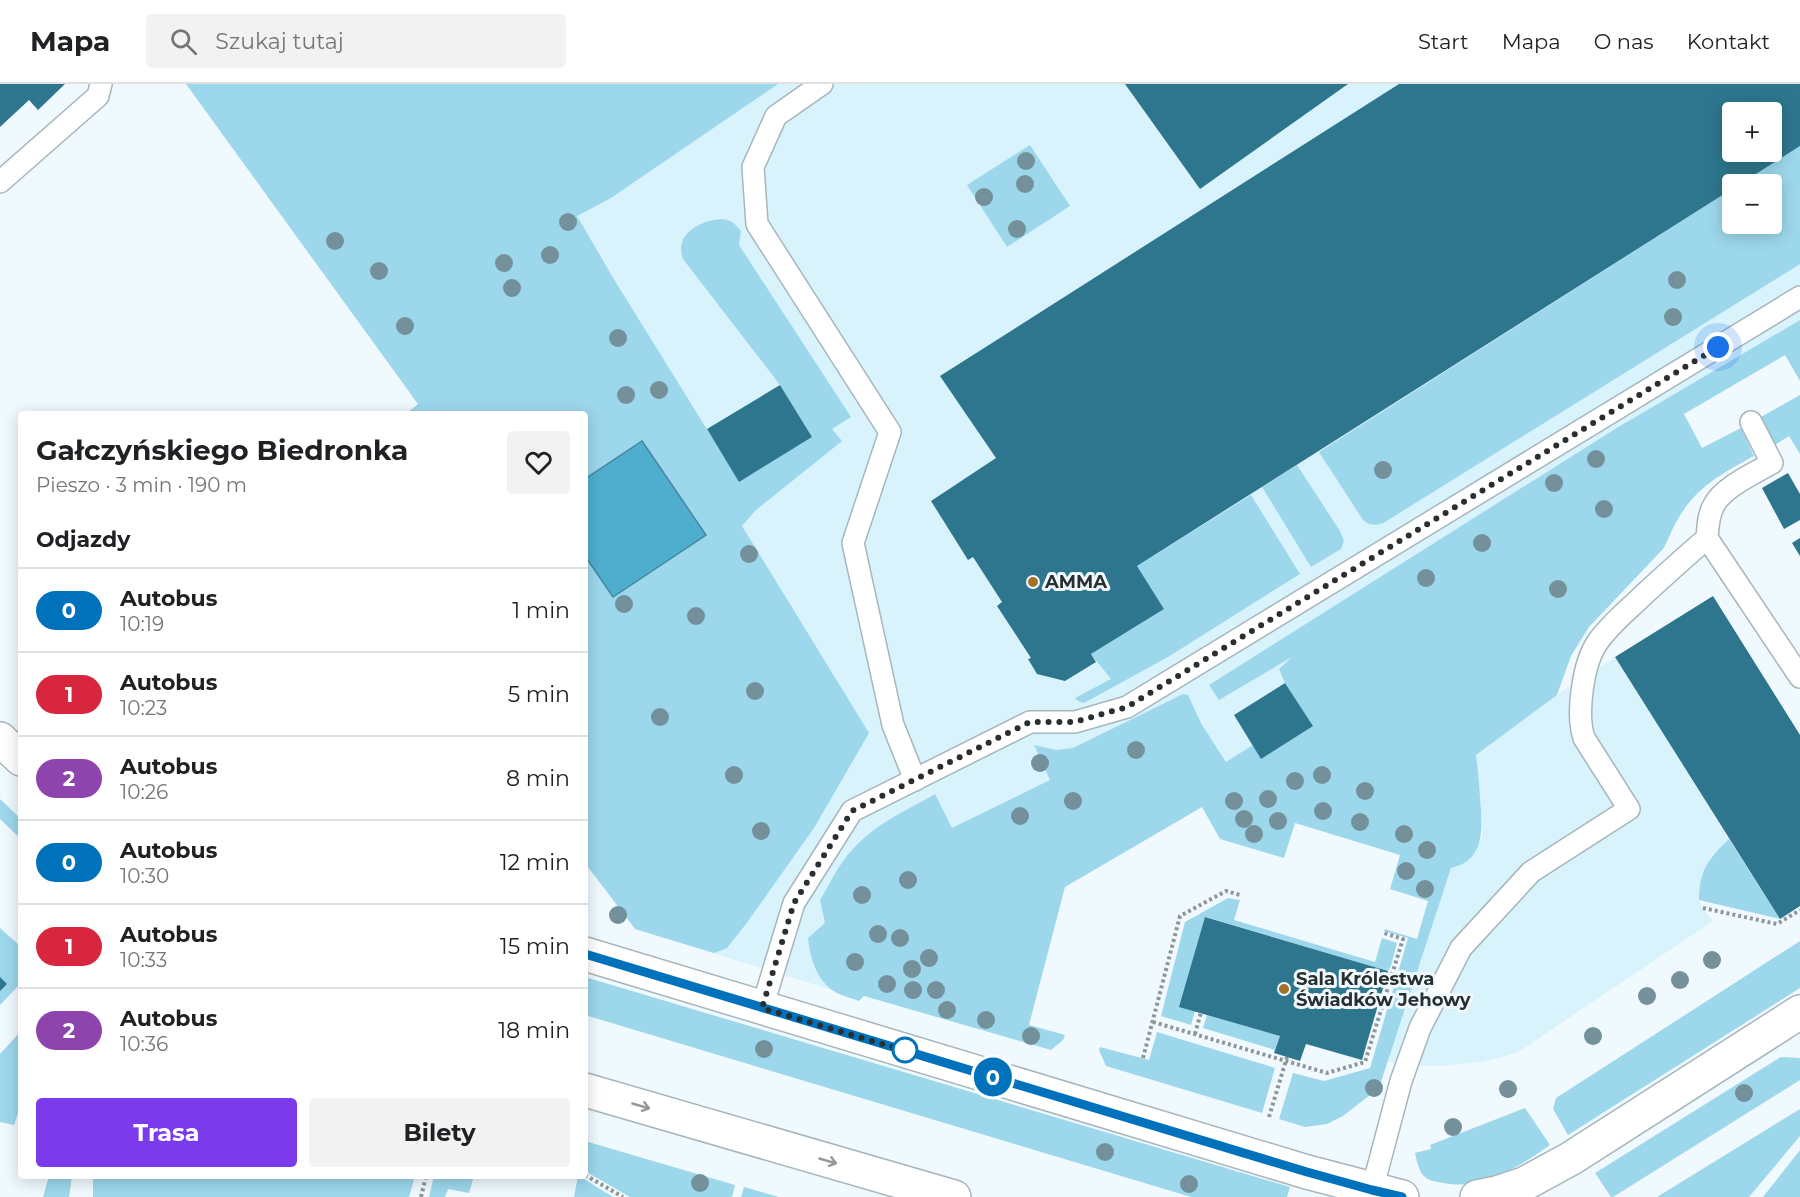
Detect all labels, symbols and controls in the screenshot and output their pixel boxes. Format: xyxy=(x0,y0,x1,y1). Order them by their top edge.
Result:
search box xyxy=(146,14,566,68)
text: Mapa xyxy=(30,24,110,58)
icon: search xyxy=(167,25,200,58)
text: Szukaj tutaj xyxy=(215,28,344,55)
text: Start xyxy=(1418,29,1469,54)
text: Mapa xyxy=(1502,29,1561,54)
text: O nas xyxy=(1594,29,1654,54)
text: Kontakt xyxy=(1687,29,1770,54)
map controls xyxy=(1722,102,1782,234)
button: + xyxy=(1722,102,1782,162)
button: − xyxy=(1722,174,1782,234)
your location xyxy=(1703,332,1733,362)
button: heart xyxy=(507,431,570,494)
text: Gałczyńskiego Biedronka xyxy=(36,433,408,467)
text: Pieszo · 3 min · 190 m xyxy=(36,473,247,497)
text: Odjazdy xyxy=(36,526,130,553)
place label: AMMA xyxy=(1044,571,1107,593)
marker: AMMA xyxy=(1026,575,1040,589)
text: Autobus xyxy=(120,585,217,612)
text: 1 min xyxy=(512,597,570,624)
text: 0 xyxy=(62,598,76,623)
text: 10:19 xyxy=(120,612,164,636)
text: Autobus xyxy=(120,669,217,696)
text: 5 min xyxy=(508,681,570,708)
text: 1 xyxy=(65,682,73,707)
text: 10:23 xyxy=(120,696,167,720)
text: Autobus xyxy=(120,753,217,780)
text: 8 min xyxy=(506,765,570,792)
text: 2 xyxy=(63,766,75,791)
text: 10:26 xyxy=(120,780,168,804)
text: Autobus xyxy=(120,837,217,864)
text: 12 min xyxy=(500,849,570,876)
text: 0 xyxy=(62,850,76,875)
text: 10:30 xyxy=(120,864,169,888)
text: Autobus xyxy=(120,921,217,948)
text: 15 min xyxy=(500,933,570,960)
text: 1 xyxy=(65,934,73,959)
text: 10:33 xyxy=(120,948,167,972)
place label: Sala Królestwa Świadków Jehowy xyxy=(1296,968,1471,1011)
marker: Sala Królestwa Świadków Jehowy xyxy=(1277,982,1291,996)
text: Autobus xyxy=(120,1005,217,1032)
text: 18 min xyxy=(498,1017,570,1044)
text: 2 xyxy=(63,1018,75,1043)
text: 10:36 xyxy=(120,1032,168,1056)
unlabelled marker xyxy=(892,1037,918,1063)
line badge: 0 xyxy=(974,1058,1012,1096)
text: 0 xyxy=(986,1065,1000,1090)
button: Trasa xyxy=(36,1098,297,1167)
button: Bilety xyxy=(309,1098,570,1167)
one-way arrow xyxy=(631,1101,650,1112)
one-way arrow xyxy=(818,1156,837,1167)

